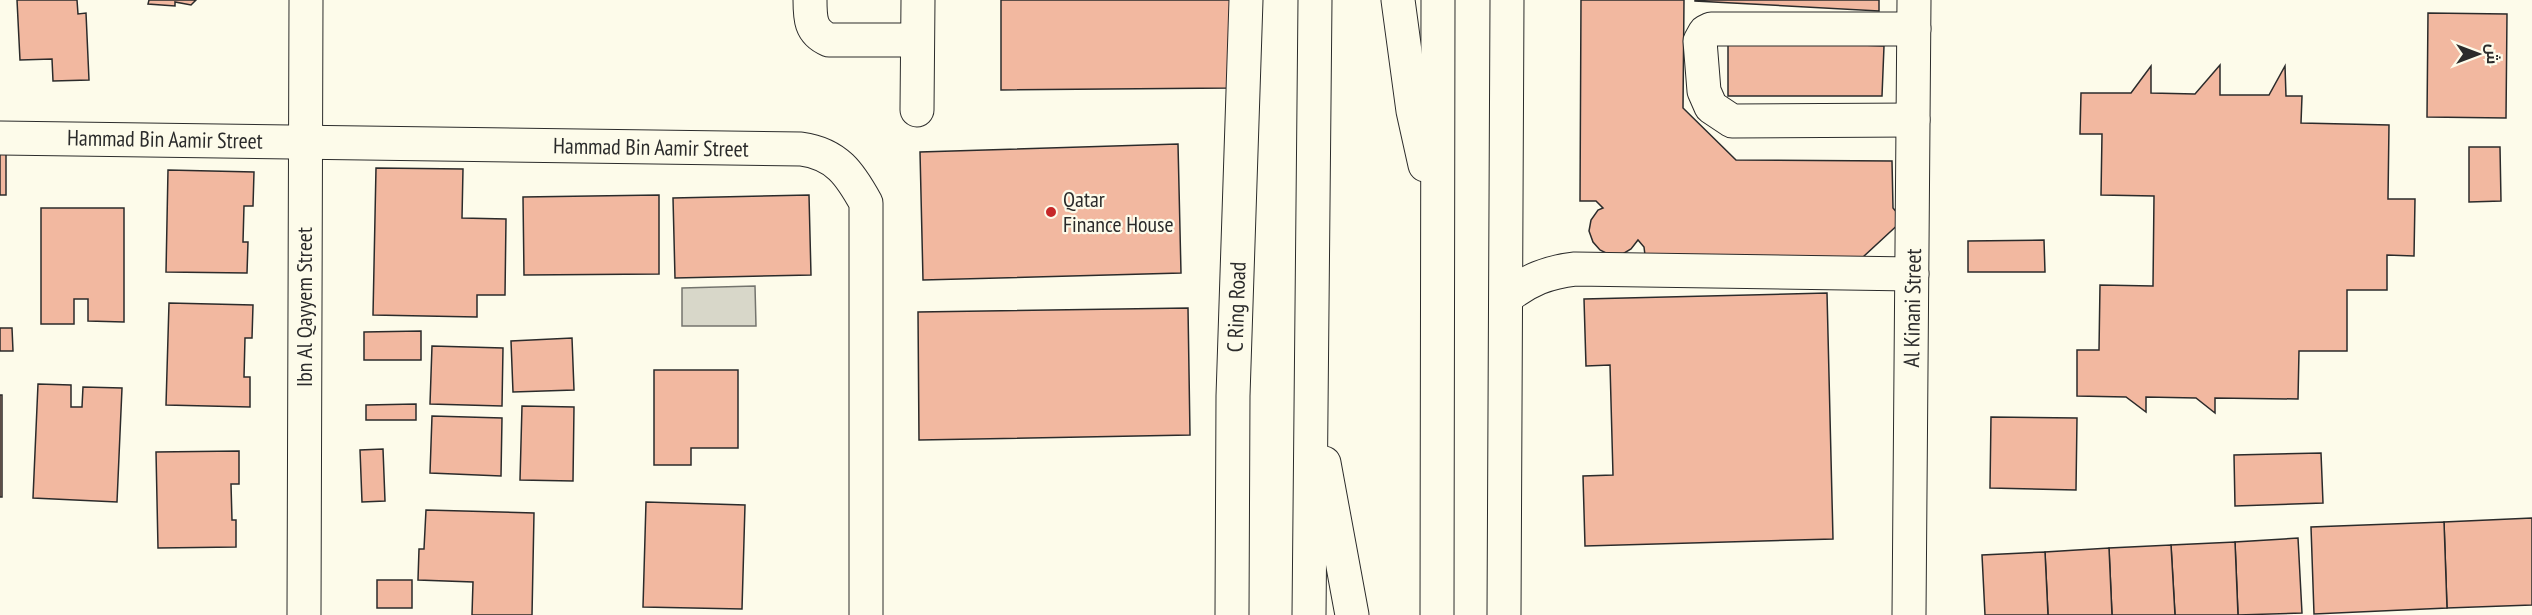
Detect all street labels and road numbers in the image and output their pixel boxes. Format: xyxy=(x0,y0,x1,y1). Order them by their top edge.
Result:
street label: Hammad Bin Aamir Street xyxy=(67,123,263,155)
street label: Hammad Bin Aamir Street xyxy=(553,131,749,163)
street label: Ibn Al Qayyem Street xyxy=(290,227,318,387)
street label: Al Kinani Street xyxy=(1897,248,1927,368)
street label: C Ring Road xyxy=(1220,261,1252,353)

